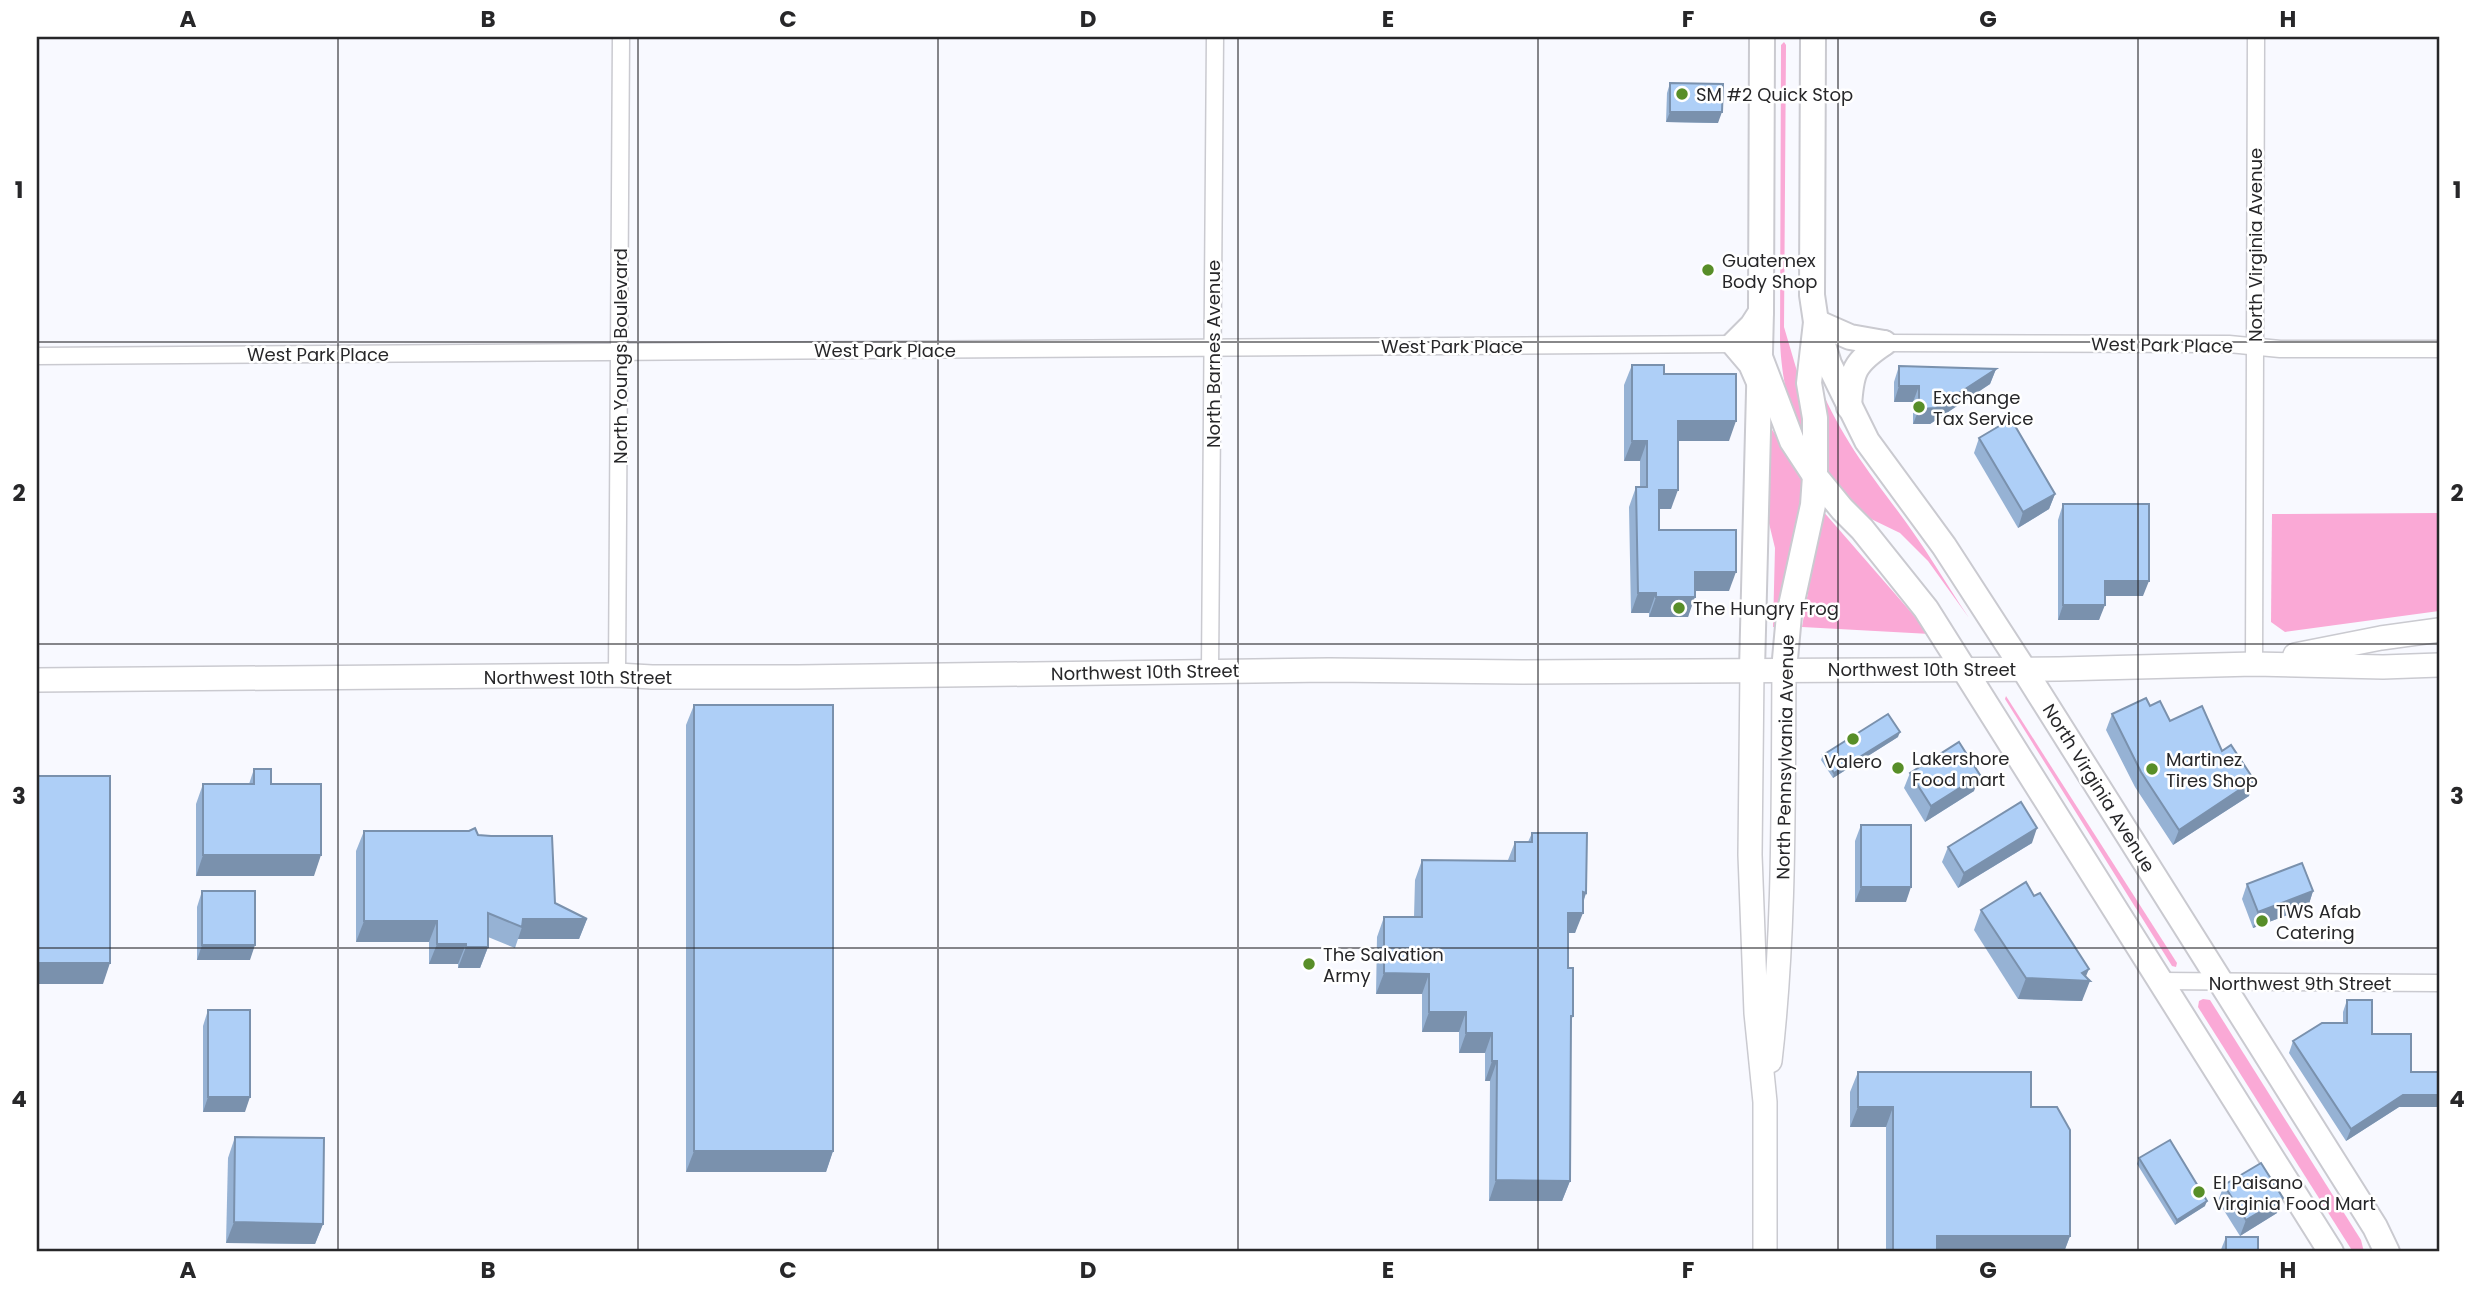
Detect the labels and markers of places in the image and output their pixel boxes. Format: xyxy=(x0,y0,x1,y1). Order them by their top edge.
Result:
place label: SM #2 Quick Stop xyxy=(1696,82,1853,107)
marker: SM #2 Quick Stop xyxy=(1674,86,1690,102)
place label: Guatemex Body Shop xyxy=(1722,248,1817,294)
marker: Guatemex Body Shop xyxy=(1700,262,1716,278)
place label: Exchange Tax Service xyxy=(1933,385,2033,431)
marker: Exchange Tax Service xyxy=(1911,399,1927,415)
place label: The Hungry Frog xyxy=(1693,596,1839,621)
marker: The Hungry Frog xyxy=(1671,600,1687,616)
marker: Valero xyxy=(1845,731,1861,747)
place label: Lakershore Food mart xyxy=(1912,746,2009,792)
place label: Martinez Tires Shop xyxy=(2166,747,2258,793)
place label: Valero xyxy=(1824,749,1882,774)
marker: Lakershore Food mart xyxy=(1890,760,1906,776)
marker: Martinez Tires Shop xyxy=(2144,761,2160,777)
place label: TWS Afab Catering xyxy=(2276,899,2361,945)
marker: TWS Afab Catering xyxy=(2254,913,2270,929)
place label: The Salvation Army xyxy=(1323,942,1444,988)
marker: The Salvation Army xyxy=(1301,956,1317,972)
place label: El Paisano Virginia Food Mart xyxy=(2213,1170,2376,1216)
marker: El Paisano Virginia Food Mart xyxy=(2191,1184,2207,1200)

